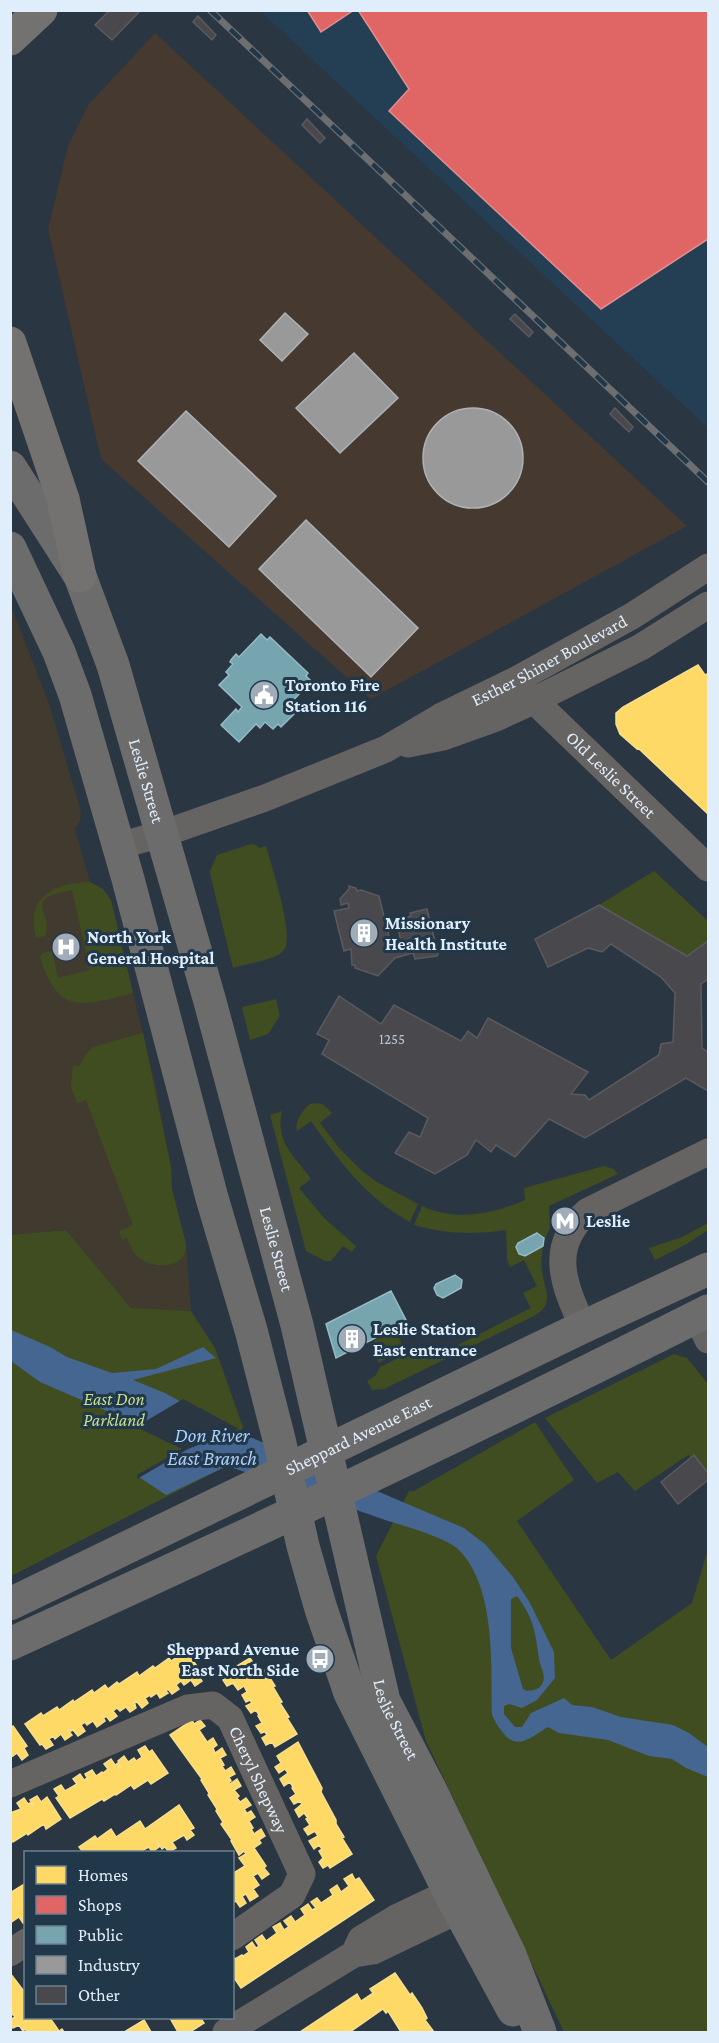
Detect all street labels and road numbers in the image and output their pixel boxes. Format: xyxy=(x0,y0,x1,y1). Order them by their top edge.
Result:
street label: Esther Shiner Boulevard xyxy=(468,611,631,710)
street label: Old Leslie Street xyxy=(562,727,661,823)
street label: Leslie Street xyxy=(125,736,168,826)
street label: Leslie Street xyxy=(256,1204,298,1295)
street label: Sheppard Avenue East xyxy=(282,1391,436,1479)
street label: Leslie Street xyxy=(369,1677,423,1764)
street label: Cheryl Shepway xyxy=(225,1723,292,1837)

